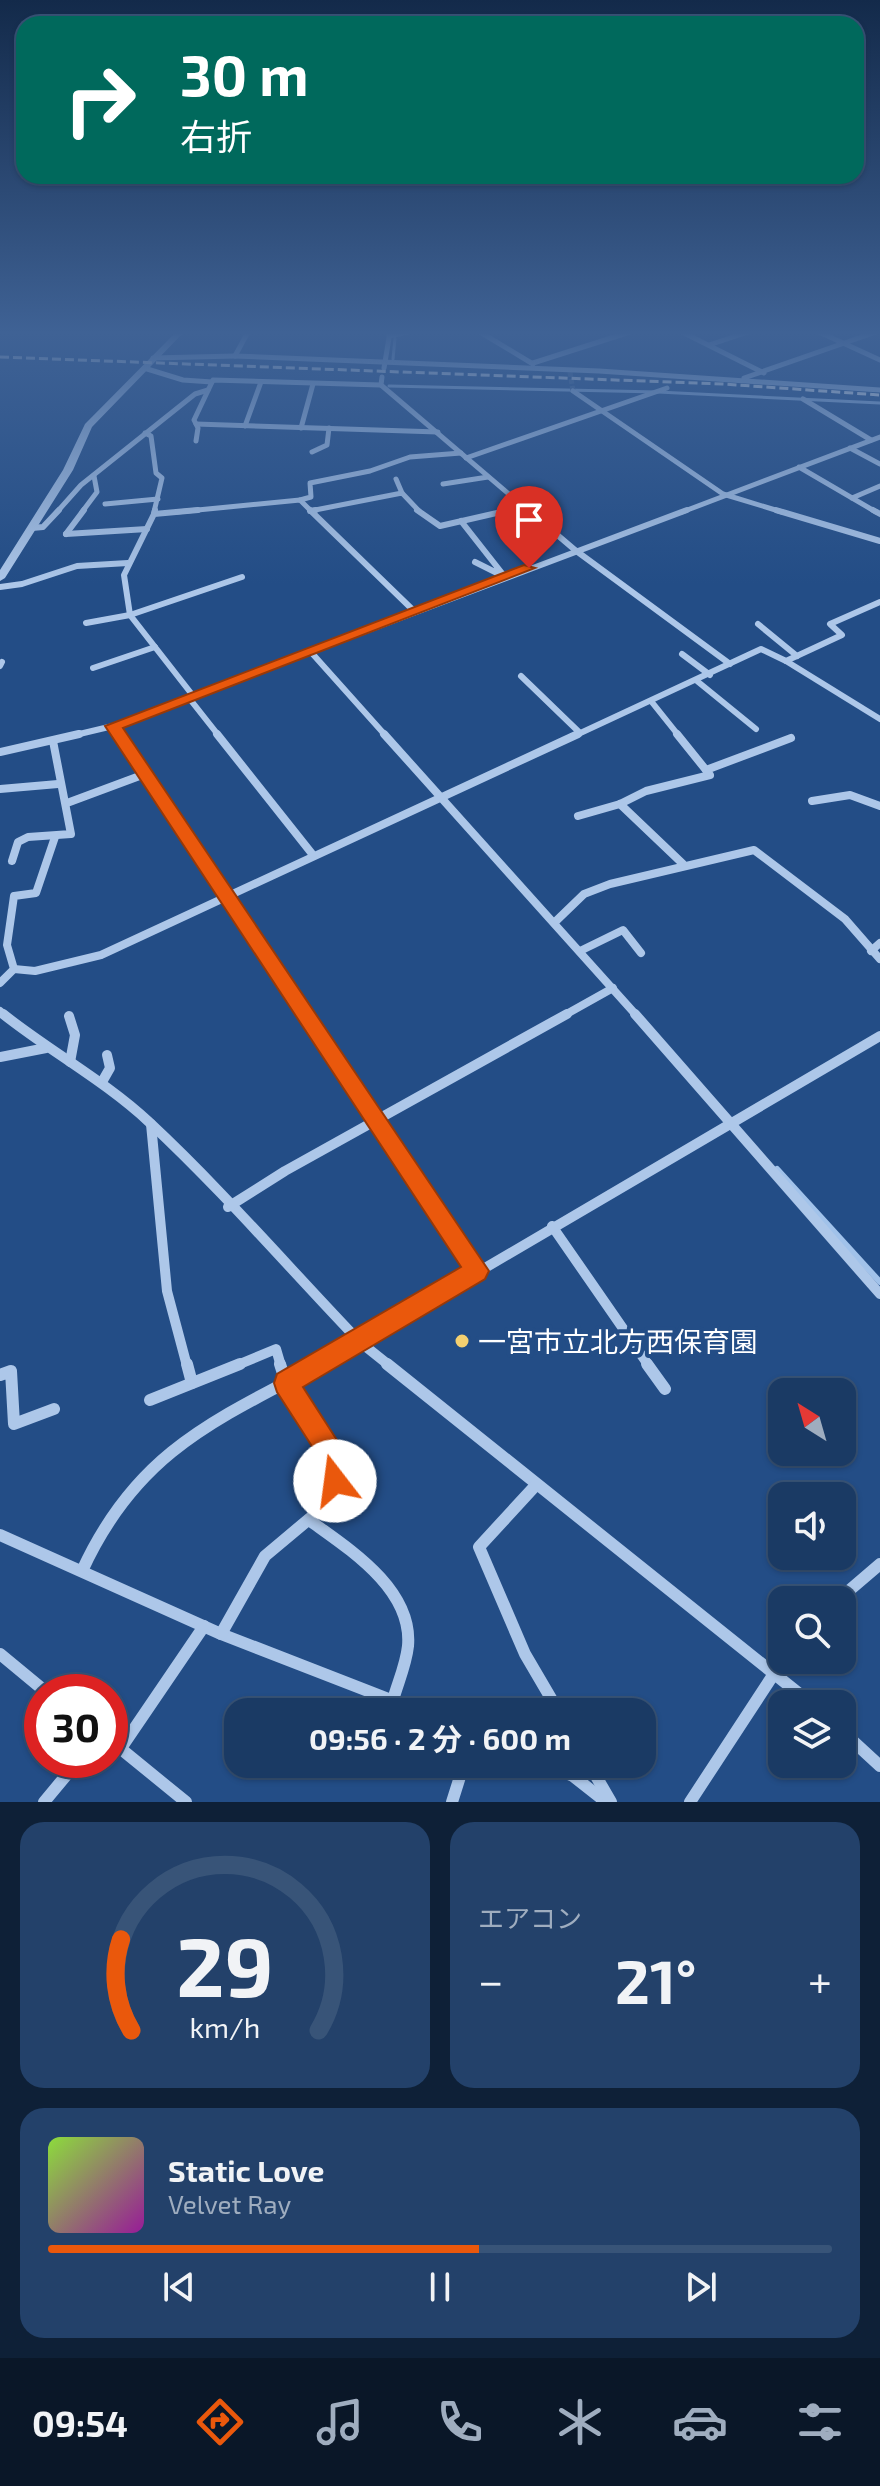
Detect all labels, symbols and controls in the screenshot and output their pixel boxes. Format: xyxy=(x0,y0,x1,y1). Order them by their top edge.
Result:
text: 30 m xyxy=(180,40,309,107)
icon: right xyxy=(48,48,152,152)
text: 右折 xyxy=(180,114,252,157)
pin xyxy=(495,486,563,568)
icon: arrive xyxy=(507,498,551,542)
place label: 一宮市立北方西保育園 xyxy=(478,1324,758,1358)
marker: 一宮市立北方西保育園 xyxy=(453,1332,471,1350)
north arrow xyxy=(768,1378,856,1466)
map controls xyxy=(768,1378,856,1778)
position arrow xyxy=(293,1439,377,1523)
button: sound xyxy=(768,1482,856,1570)
button: search xyxy=(768,1586,856,1674)
speed limit sign: 30 xyxy=(24,1674,128,1778)
button: layers xyxy=(768,1690,856,1778)
text: 09:56 · 2 分 · 600 m xyxy=(309,1720,571,1756)
text: エアコン xyxy=(478,1902,582,1933)
text: 29 xyxy=(176,1914,274,2014)
text: 21° xyxy=(615,1944,696,2016)
text: − xyxy=(478,1953,504,2006)
text: + xyxy=(808,1953,832,2006)
text: km/h xyxy=(190,2009,260,2044)
text: Static Love xyxy=(168,2152,324,2188)
text: Velvet Ray xyxy=(168,2188,291,2219)
icon: previous xyxy=(157,2265,201,2309)
icon: pause xyxy=(418,2265,462,2309)
icon: next xyxy=(679,2265,723,2309)
icon: directions xyxy=(192,2394,248,2450)
icon: music xyxy=(312,2394,368,2450)
icon: phone xyxy=(432,2394,488,2450)
icon: climate xyxy=(552,2394,608,2450)
icon: car xyxy=(672,2394,728,2450)
icon: filters xyxy=(792,2394,848,2450)
text: 09:54 xyxy=(32,2401,128,2444)

